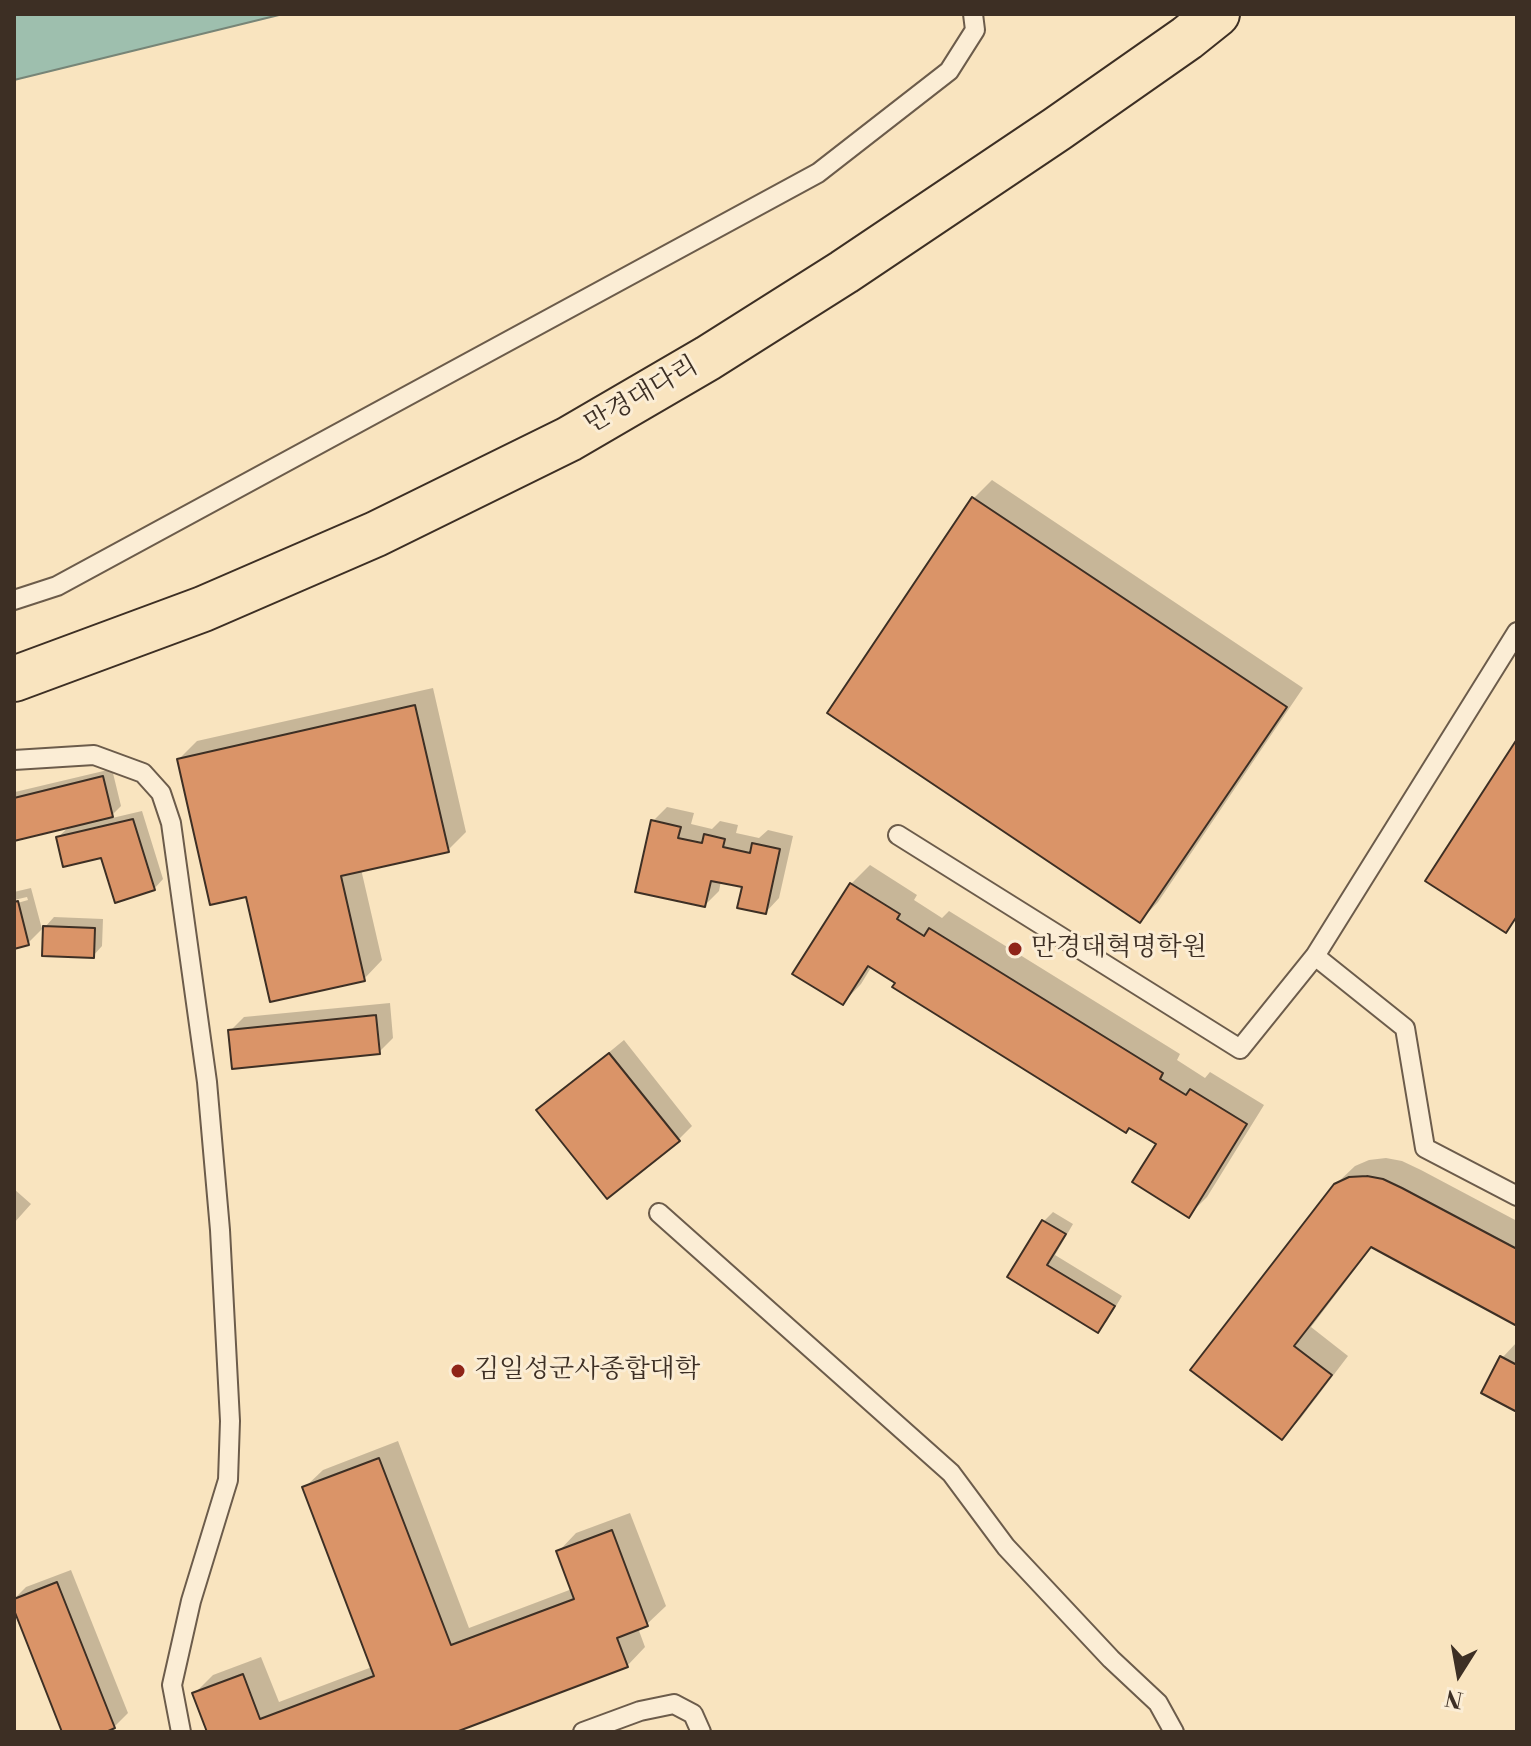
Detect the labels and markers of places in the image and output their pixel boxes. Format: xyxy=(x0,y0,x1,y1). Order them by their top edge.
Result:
place label: 만경대혁명학원 xyxy=(1031,933,1207,965)
marker: 만경대혁명학원 xyxy=(1006,940,1024,958)
place label: 김일성군사종합대학 xyxy=(474,1355,700,1387)
marker: 김일성군사종합대학 xyxy=(449,1362,467,1380)

